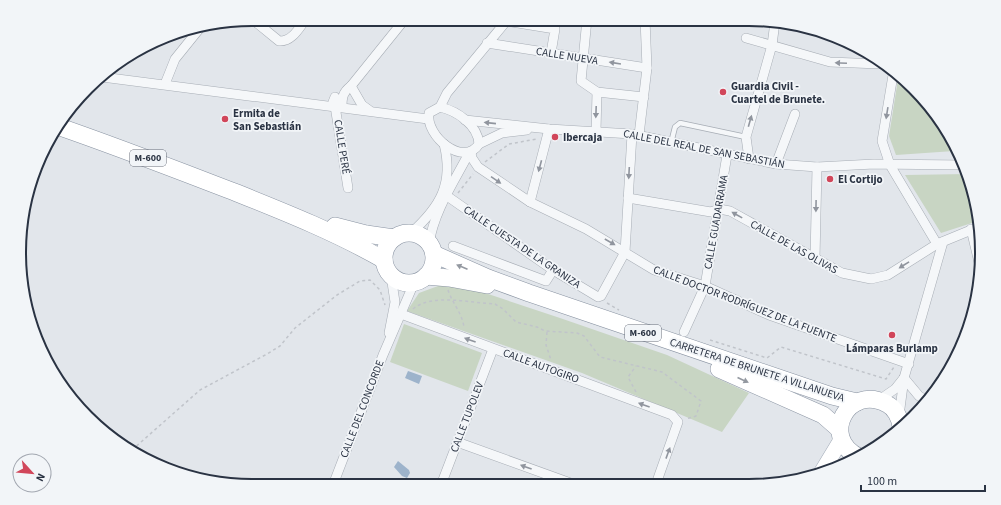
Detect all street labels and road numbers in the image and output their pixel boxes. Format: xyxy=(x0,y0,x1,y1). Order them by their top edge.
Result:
street label: CALLE NUEVA xyxy=(535,44,599,68)
street label: CALLE PERÉ xyxy=(330,119,354,176)
street label: CALLE DEL REAL DE SAN SEBASTIÁN xyxy=(622,126,786,172)
road number: M-600 xyxy=(130,150,166,166)
street label: CALLE GUADARRAMA xyxy=(700,174,732,270)
street label: CALLE CUESTA DE LA GRANIZA xyxy=(460,202,584,292)
street label: CALLE DE LAS OLIVAS xyxy=(747,217,841,277)
street label: CALLE DOCTOR RODRÍGUEZ DE LA FUENTE xyxy=(651,262,839,346)
road number: M-600 xyxy=(625,325,661,341)
street label: CARRETERA DE BRUNETE A VILLANUEVA xyxy=(668,335,846,405)
street label: CALLE AUTOGIRO xyxy=(501,345,581,387)
street label: CALLE DEL CONCORDE xyxy=(336,358,388,460)
street label: CALLE TUPOLEV xyxy=(447,379,487,454)

